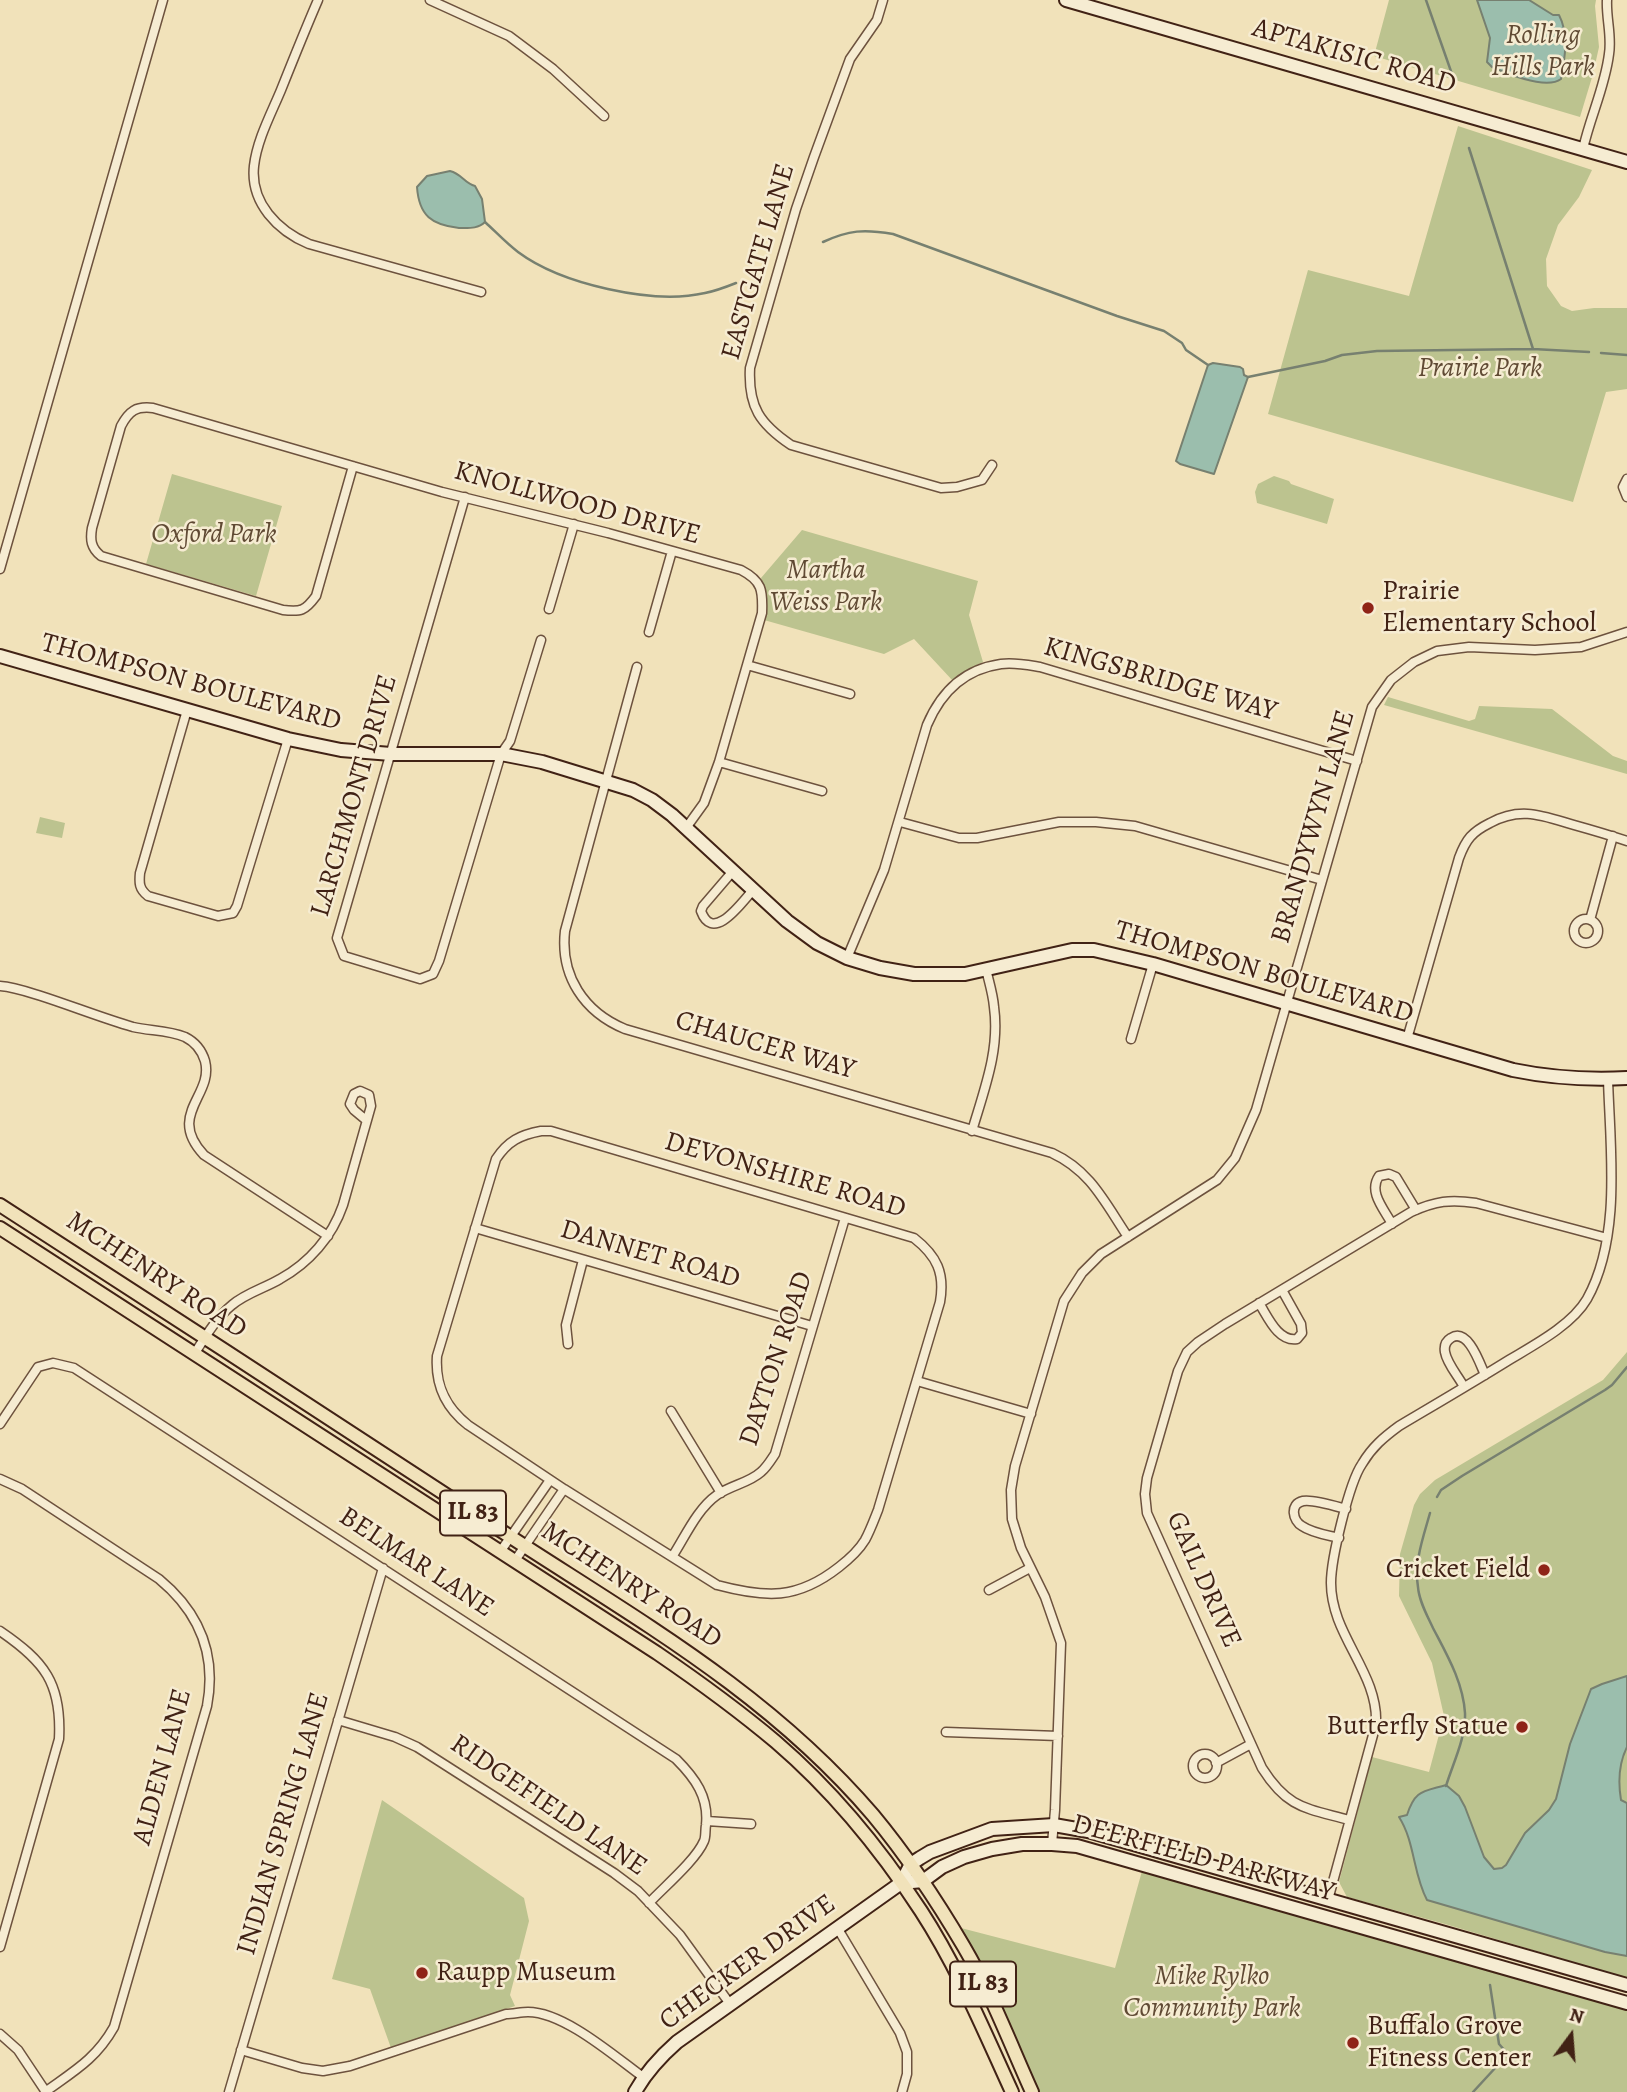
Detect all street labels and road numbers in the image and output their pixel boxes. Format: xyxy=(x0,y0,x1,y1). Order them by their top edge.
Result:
street label: APTAKISIC ROAD xyxy=(1248,12,1460,102)
street label: EASTGATE LANE xyxy=(715,160,803,364)
street label: KNOLLWOOD DRIVE xyxy=(450,455,704,553)
street label: THOMPSON BOULEVARD xyxy=(37,627,345,739)
street label: KINGSBRIDGE WAY xyxy=(1040,631,1280,729)
street label: LARCHMONT DRIVE xyxy=(304,671,406,921)
street label: BRANDYWYN LANE xyxy=(1265,707,1363,947)
street label: THOMPSON BOULEVARD xyxy=(1111,914,1417,1032)
street label: CHAUCER WAY xyxy=(671,1004,859,1088)
street label: DEVONSHIRE ROAD xyxy=(661,1126,909,1226)
street label: MCHENRY ROAD xyxy=(59,1205,253,1347)
street label: DANNET ROAD xyxy=(556,1213,744,1297)
street label: DAYTON ROAD xyxy=(733,1267,821,1451)
road number: IL 83 xyxy=(440,1490,506,1536)
street label: BELMAR LANE xyxy=(332,1500,500,1626)
street label: GAIL DRIVE xyxy=(1158,1507,1248,1653)
street label: MCHENRY ROAD xyxy=(534,1515,728,1657)
street label: ALDEN LANE xyxy=(126,1685,200,1849)
street label: INDIAN SPRING LANE xyxy=(230,1689,338,1959)
street label: RIDGEFIELD LANE xyxy=(443,1728,653,1884)
street label: DEERFIELD PARKWAY xyxy=(1068,1808,1338,1910)
street label: CHECKER DRIVE xyxy=(653,1888,843,2038)
road number: IL 83 xyxy=(950,1962,1016,2007)

